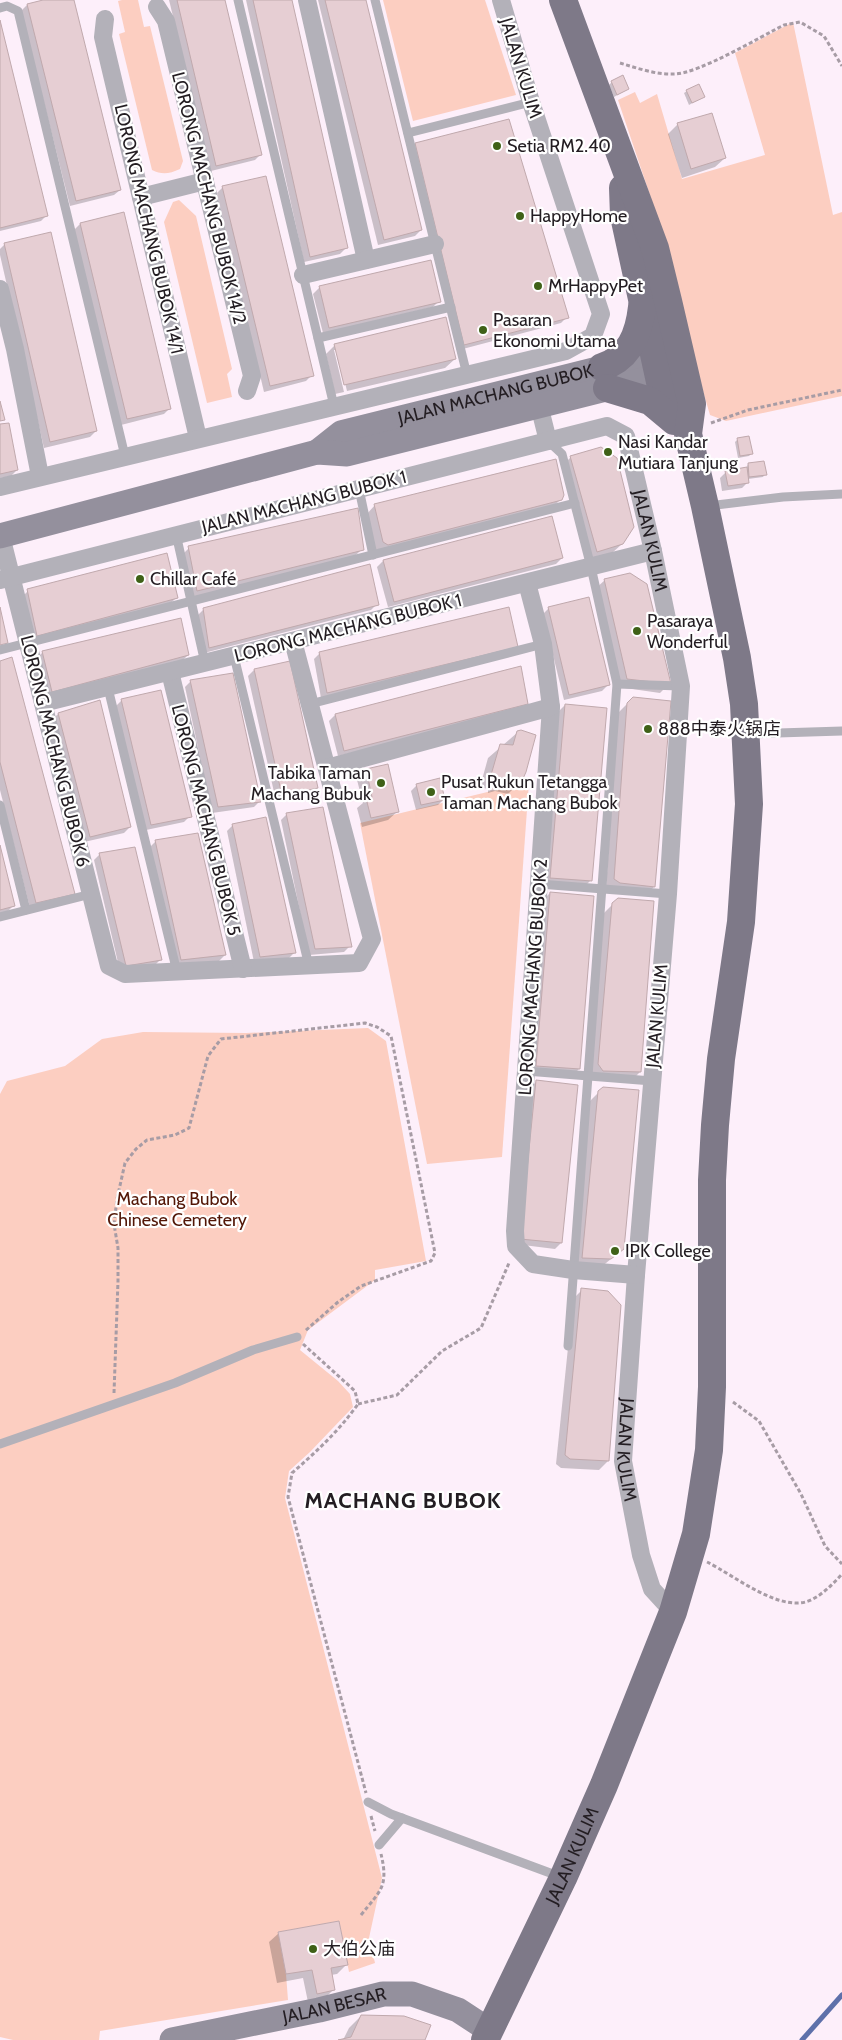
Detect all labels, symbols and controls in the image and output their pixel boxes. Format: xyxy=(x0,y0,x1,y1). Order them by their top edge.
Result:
street label: JALAN KULIM xyxy=(495,14,547,121)
street label: LORONG MACHANG BUBOK 14/2 xyxy=(167,70,251,326)
street label: LORONG MACHANG BUBOK 14/1 xyxy=(110,102,188,356)
place label: Setia RM2.40 xyxy=(507,135,611,157)
marker: Setia RM2.40 xyxy=(491,140,503,152)
place label: HappyHome xyxy=(530,205,627,227)
marker: HappyHome xyxy=(514,210,526,222)
place label: MrHappyPet xyxy=(548,275,643,297)
marker: MrHappyPet xyxy=(532,280,544,292)
place label: Pasaran Ekonomi Utama xyxy=(493,309,617,352)
marker: Pasaran Ekonomi Utama xyxy=(477,324,489,336)
street label: JALAN MACHANG BUBOK xyxy=(395,359,596,430)
place label: Nasi Kandar Mutiara Tanjung xyxy=(618,431,739,474)
marker: Nasi Kandar Mutiara Tanjung xyxy=(602,446,614,458)
street label: JALAN MACHANG BUBOK 1 xyxy=(198,466,409,538)
street label: JALAN KULIM xyxy=(628,486,672,594)
place label: Chillar Café xyxy=(150,568,236,590)
marker: Chillar Café xyxy=(134,573,146,585)
street label: LORONG MACHANG BUBOK 1 xyxy=(232,589,464,667)
place label: Pasaraya Wonderful xyxy=(647,610,729,653)
marker: Pasaraya Wonderful xyxy=(631,625,643,637)
street label: LORONG MACHANG BUBOK 6 xyxy=(16,633,94,869)
street label: LORONG MACHANG BUBOK 5 xyxy=(167,702,245,938)
place label: 888中泰火锅店 xyxy=(658,718,781,740)
marker: 888中泰火锅店 xyxy=(642,723,654,735)
place label: Tabika Taman Machang Bubuk xyxy=(251,762,372,805)
place label: Pusat Rukun Tetangga Taman Machang Bubok xyxy=(441,771,618,814)
marker: Tabika Taman Machang Bubuk xyxy=(375,777,387,789)
marker: Pusat Rukun Tetangga Taman Machang Bubok xyxy=(425,786,437,798)
street label: LORONG MACHANG BUBOK 2 xyxy=(514,858,552,1096)
street label: JALAN KULIM xyxy=(641,963,672,1070)
park label: Machang Bubok Chinese Cemetery xyxy=(107,1188,247,1231)
place label: IPK College xyxy=(625,1240,711,1262)
marker: IPK College xyxy=(609,1245,621,1257)
street label: JALAN KULIM xyxy=(612,1396,642,1503)
district label: MACHANG BUBOK xyxy=(304,1487,502,1514)
street label: JALAN KULIM xyxy=(541,1804,604,1909)
place label: 大伯公庙 xyxy=(323,1938,395,1960)
marker: 大伯公庙 xyxy=(307,1943,319,1955)
street label: JALAN BESAR xyxy=(280,1983,389,2028)

